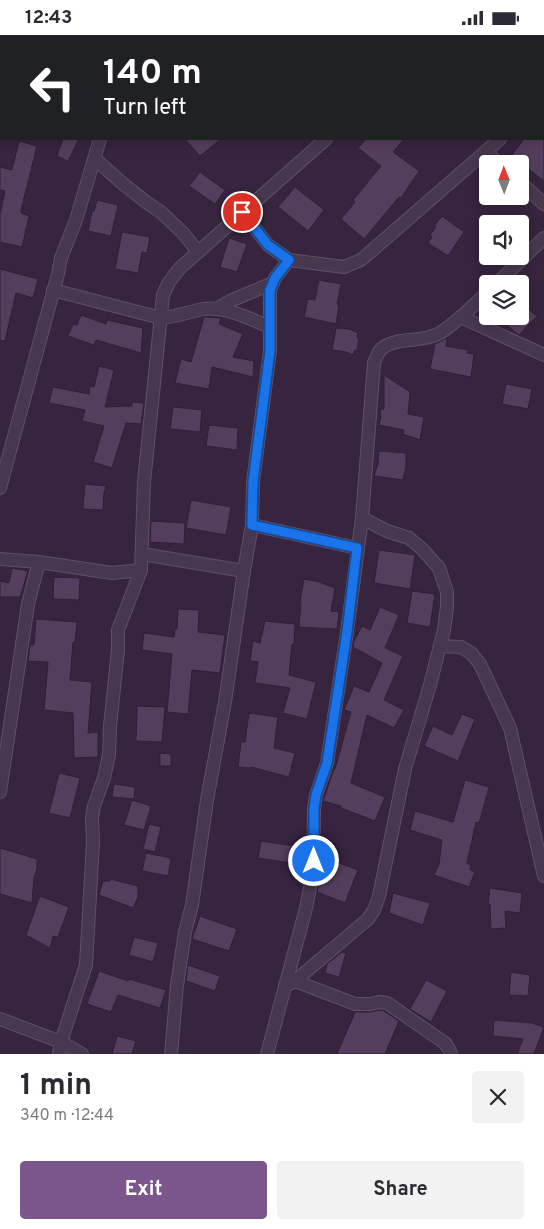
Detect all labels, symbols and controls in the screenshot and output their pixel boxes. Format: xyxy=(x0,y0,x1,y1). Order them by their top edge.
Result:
text: 12:43 xyxy=(25,6,72,30)
text: 140 m xyxy=(103,52,202,96)
icon: left xyxy=(20,55,85,120)
text: Turn left xyxy=(103,95,186,122)
north arrow xyxy=(479,155,529,205)
map controls xyxy=(479,155,529,325)
pin xyxy=(221,191,263,233)
icon: arrive xyxy=(228,198,256,226)
button: sound xyxy=(479,215,529,265)
button: layers xyxy=(479,275,529,325)
position arrow xyxy=(287,834,339,886)
text: 1 min xyxy=(20,1068,92,1105)
button: close xyxy=(472,1071,524,1123)
text: 340 m · 12:44 xyxy=(20,1106,114,1126)
button: Exit xyxy=(20,1161,267,1219)
button: Share xyxy=(277,1161,524,1219)

